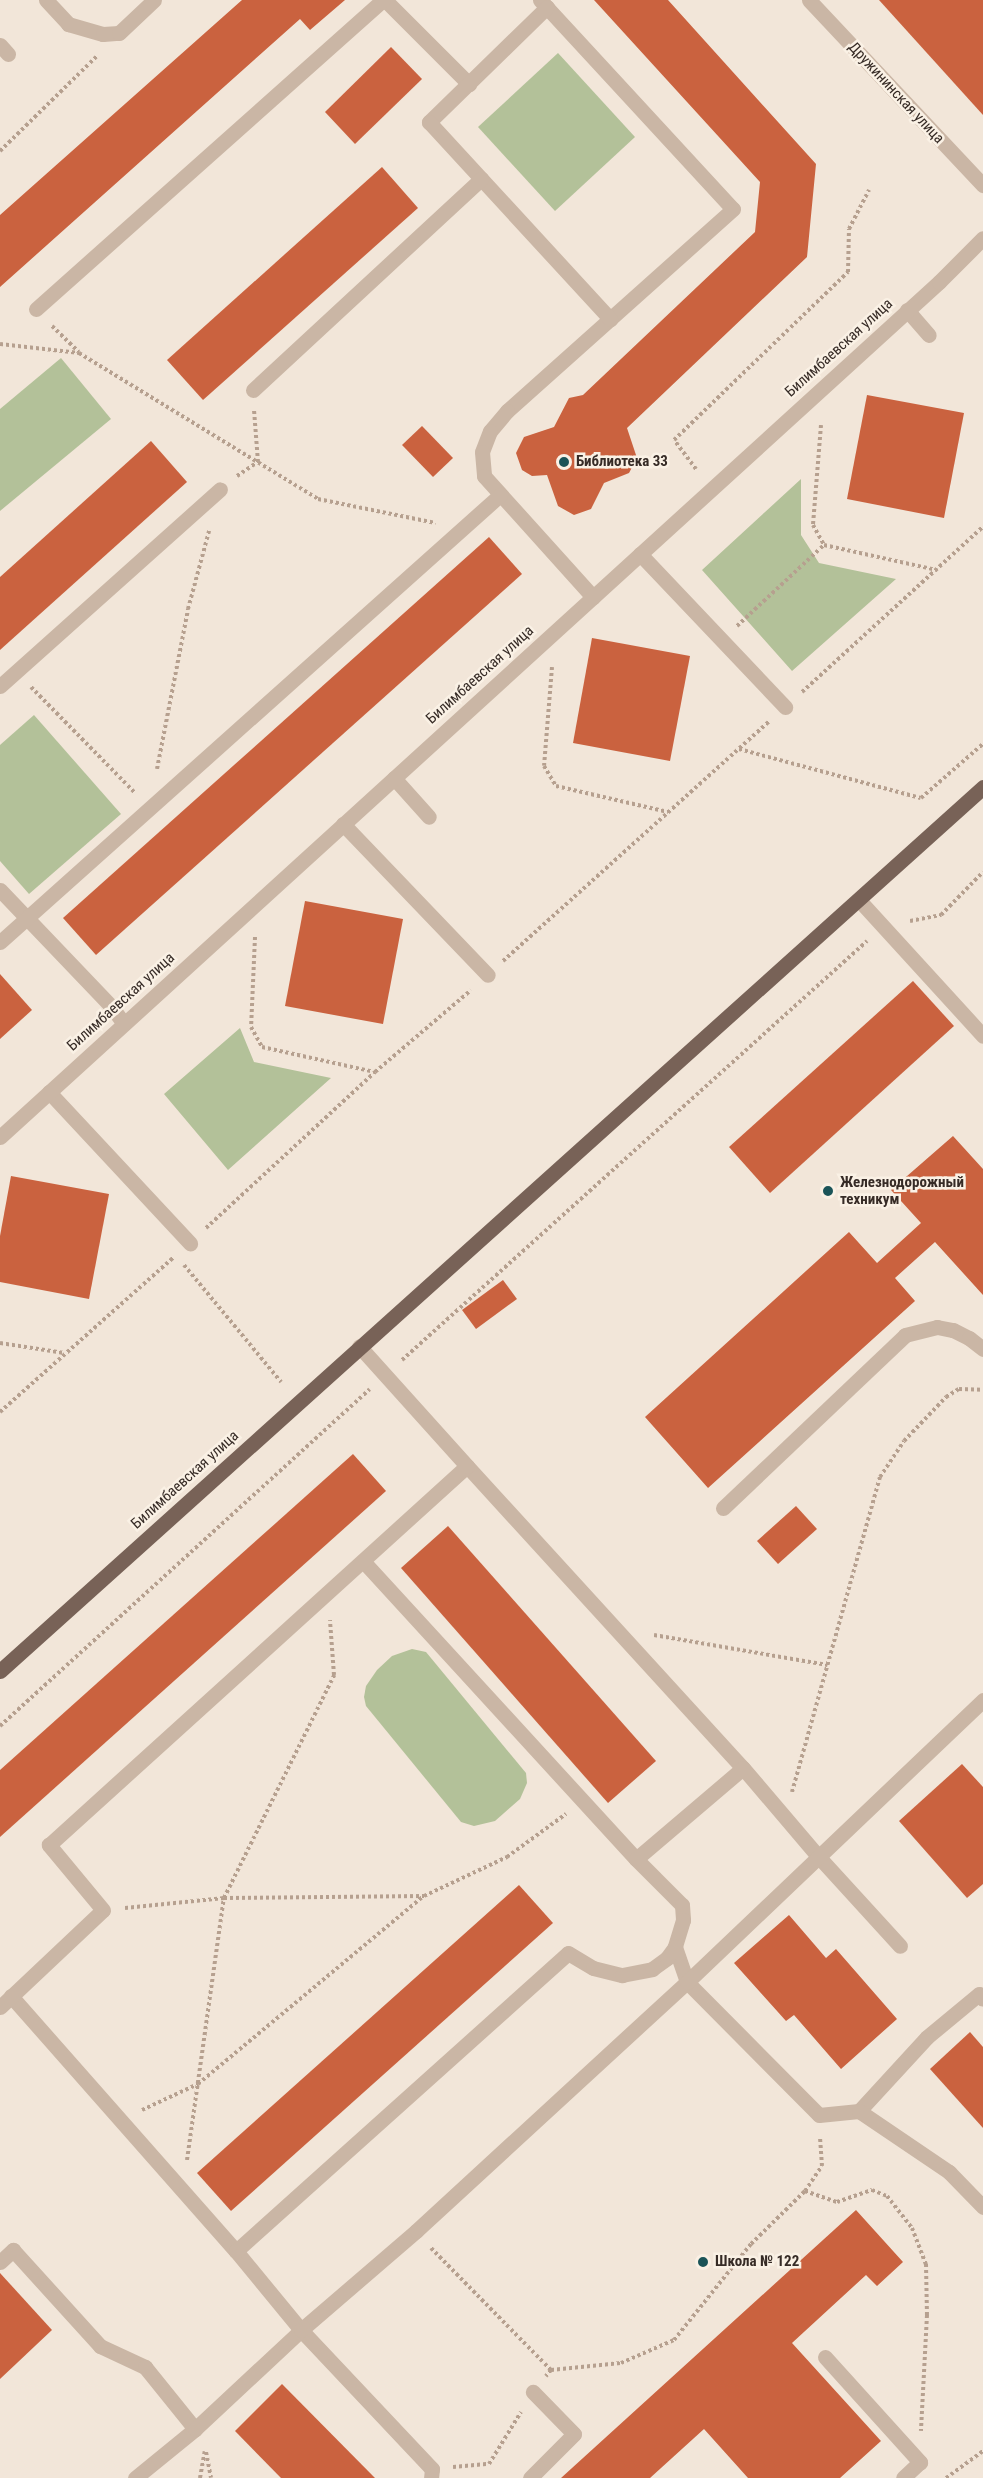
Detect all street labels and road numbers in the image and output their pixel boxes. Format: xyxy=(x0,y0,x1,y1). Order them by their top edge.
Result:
street label: Дружининская улица xyxy=(844,39,948,147)
street label: Билимбаевская улица xyxy=(782,295,896,401)
street label: Билимбаевская улица xyxy=(423,622,537,728)
street label: Билимбаевская улица xyxy=(64,949,178,1055)
street label: Билимбаевская улица xyxy=(128,1427,242,1533)

